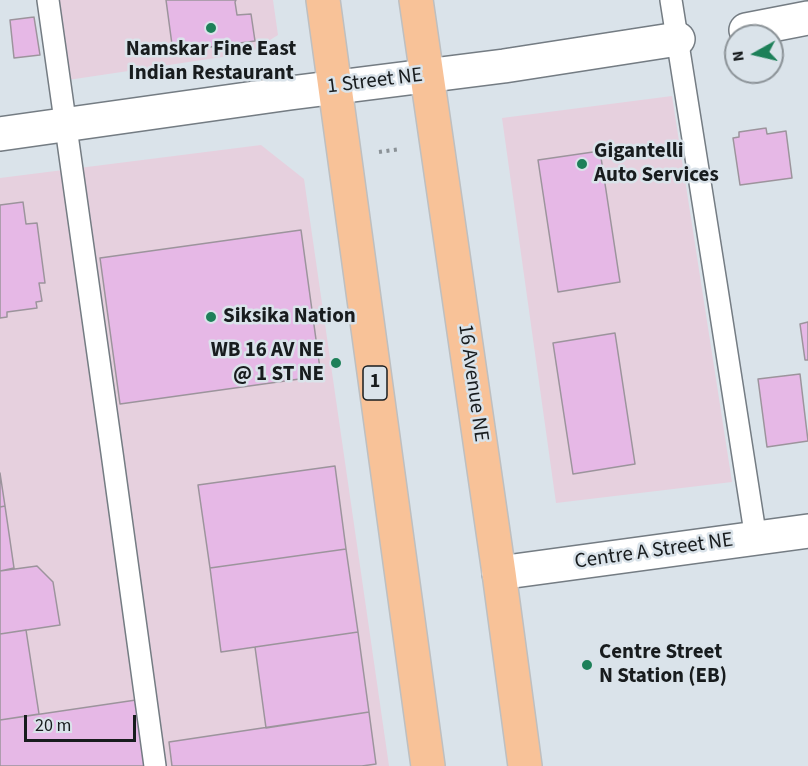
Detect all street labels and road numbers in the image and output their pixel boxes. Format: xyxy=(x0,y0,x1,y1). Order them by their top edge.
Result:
street label: 1 Street NE xyxy=(326,64,424,100)
street label: 16 Avenue NE xyxy=(451,322,493,444)
road number: 1 xyxy=(363,366,387,400)
street label: Centre A Street NE xyxy=(573,528,735,576)

